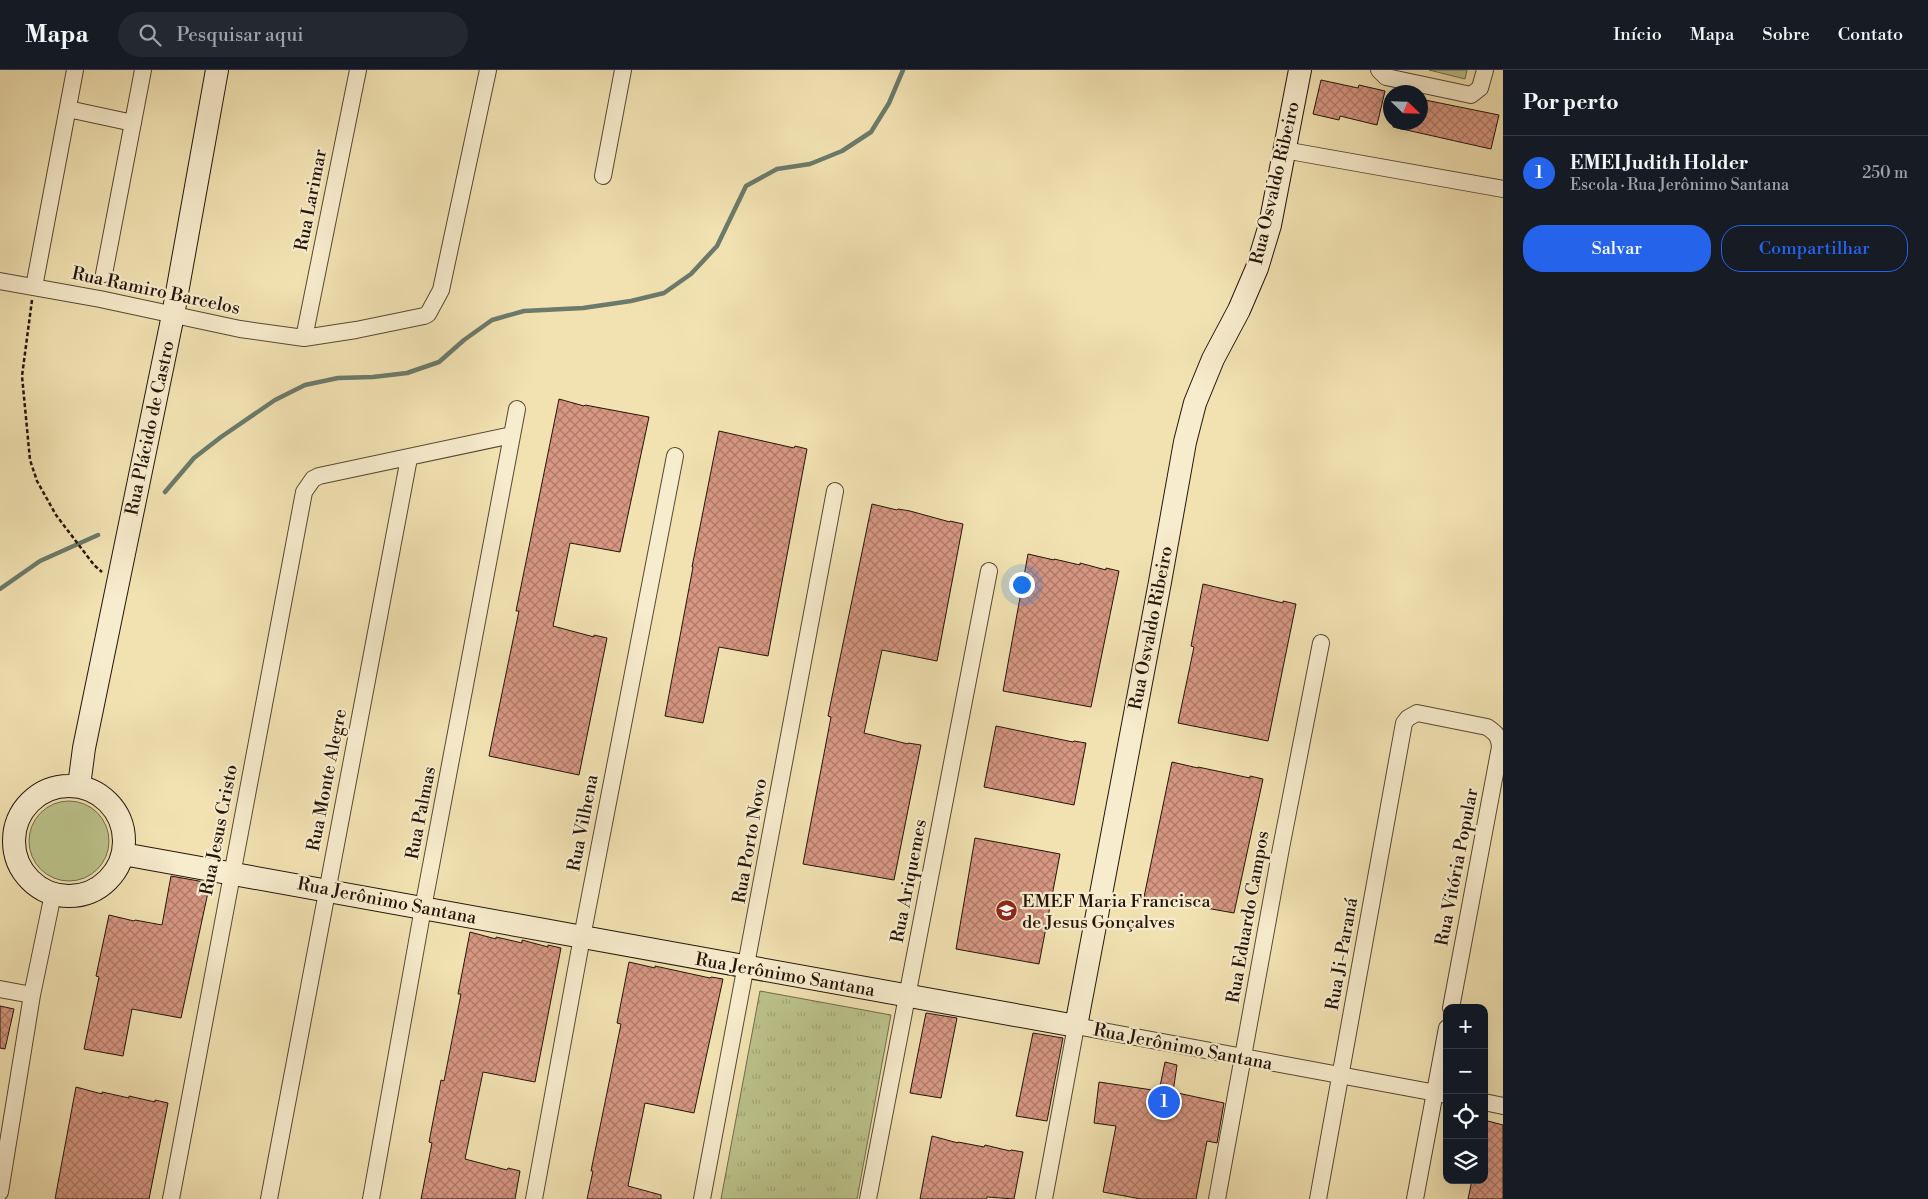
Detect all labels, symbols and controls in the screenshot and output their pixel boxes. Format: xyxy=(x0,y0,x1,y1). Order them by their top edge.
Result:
search box xyxy=(118,12,468,57)
text: Mapa xyxy=(25,20,88,50)
icon: search xyxy=(136,21,164,49)
text: Pesquisar aqui xyxy=(176,23,304,47)
text: Início xyxy=(1613,23,1662,46)
text: Mapa xyxy=(1690,23,1734,46)
text: Sobre xyxy=(1762,23,1810,46)
text: Contato xyxy=(1838,23,1903,46)
north arrow xyxy=(1383,85,1428,130)
text: Por perto xyxy=(1523,90,1619,116)
street label: Rua Osvaldo Ribeiro xyxy=(1245,99,1305,267)
street label: Rua Larimar xyxy=(290,147,332,253)
text: EMEI Judith Holder xyxy=(1570,151,1748,175)
text: 1 xyxy=(1535,163,1543,183)
text: 250 m xyxy=(1862,163,1908,183)
text: Escola · Rua Jerônimo Santana xyxy=(1570,175,1789,195)
button: Salvar xyxy=(1523,225,1711,272)
button: Compartilhar xyxy=(1721,225,1908,272)
street label: Rua Ramiro Barcelos xyxy=(70,262,242,320)
street label: Rua Plácido de Castro xyxy=(120,339,180,517)
street label: Rua Osvaldo Ribeiro xyxy=(1124,544,1178,712)
your location xyxy=(1009,572,1035,598)
street label: Rua Monte Alegre xyxy=(302,707,352,853)
street label: Rua Jesus Cristo xyxy=(195,763,243,897)
street label: Rua Palmas xyxy=(401,765,441,861)
street label: Rua Vilhena xyxy=(562,772,604,873)
street label: Rua Porto Novo xyxy=(728,777,772,905)
street label: Rua Vitória Popular xyxy=(1430,786,1484,948)
street label: Rua Ariquemes xyxy=(886,817,932,945)
street label: Rua Eduardo Campos xyxy=(1221,829,1275,1005)
street label: Rua Jerônimo Santana xyxy=(295,872,479,930)
place label: EMEF Maria Francisca de Jesus Gonçalves xyxy=(1022,890,1211,934)
street label: Rua Ji-Paraná xyxy=(1321,895,1363,1012)
school or university icon: EMEF Maria Francisca de Jesus Gonçalves xyxy=(994,899,1018,923)
street label: Rua Jerônimo Santana xyxy=(693,948,877,1002)
map controls xyxy=(1443,1004,1488,1184)
button: + xyxy=(1443,1004,1488,1049)
street label: Rua Jerônimo Santana xyxy=(1091,1018,1275,1076)
button: − xyxy=(1443,1049,1488,1094)
pin: 1 xyxy=(1148,1083,1180,1121)
button: locate xyxy=(1443,1094,1488,1139)
button: layers xyxy=(1443,1139,1488,1184)

